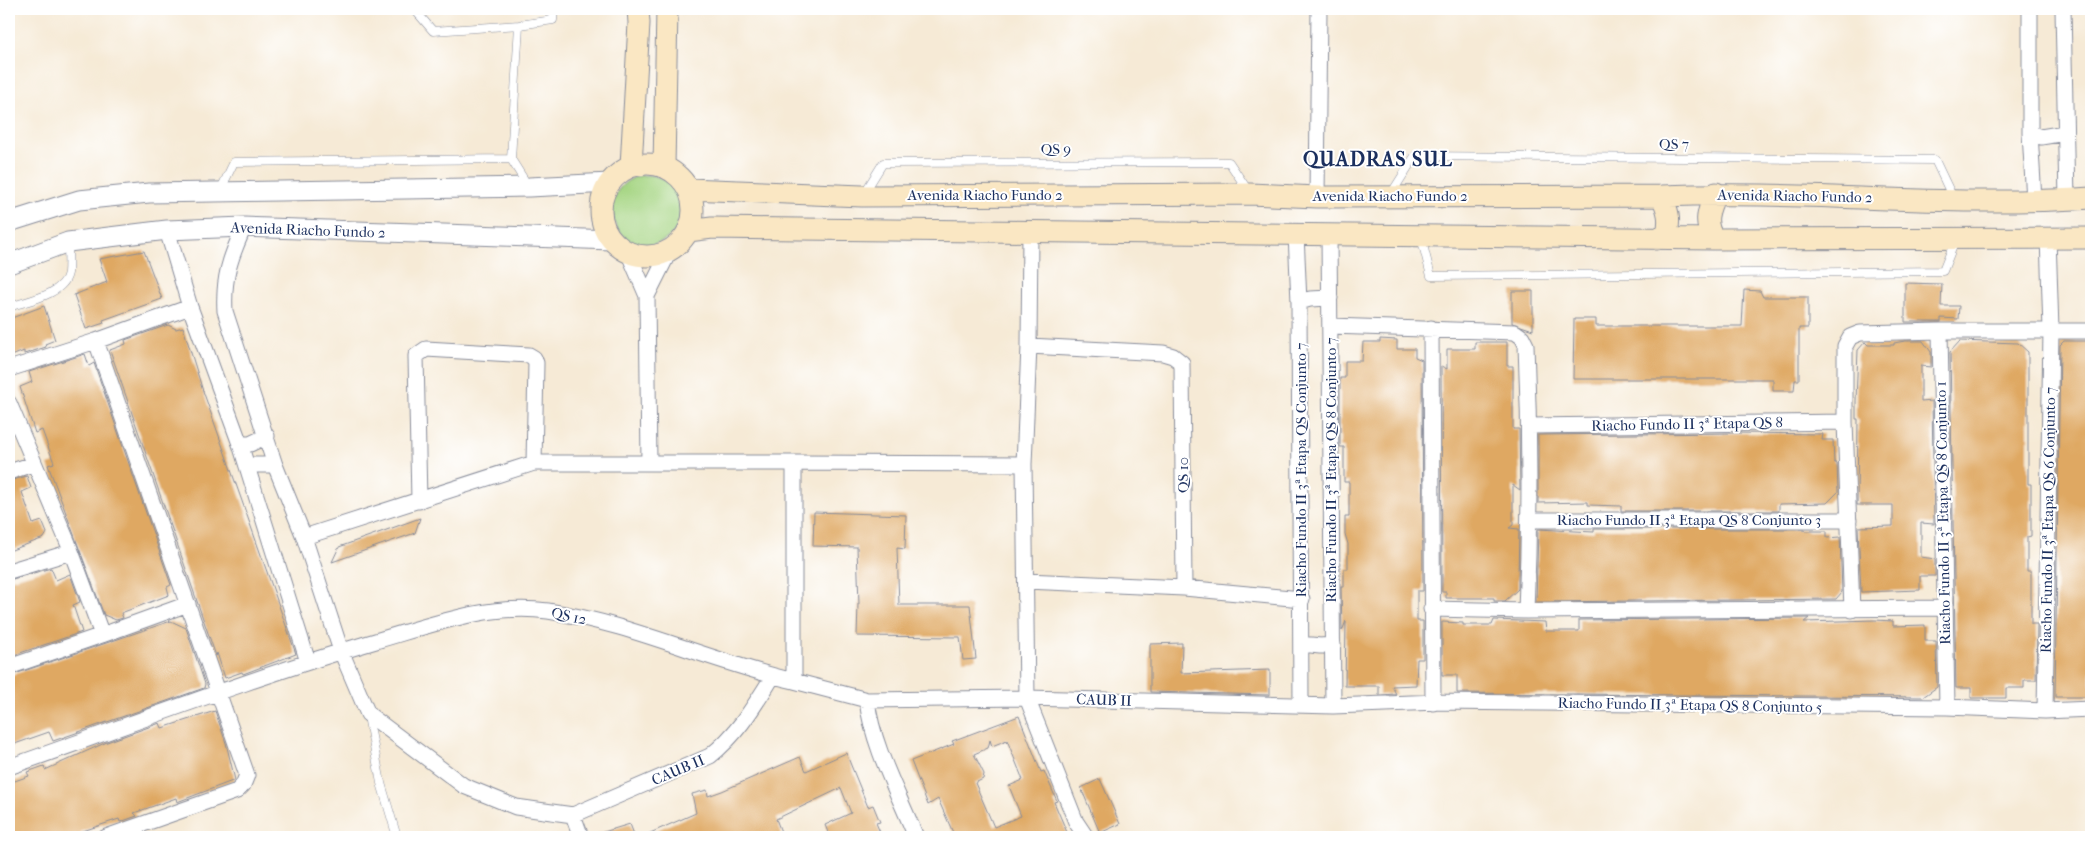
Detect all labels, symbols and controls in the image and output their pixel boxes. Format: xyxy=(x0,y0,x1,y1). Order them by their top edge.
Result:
street label: QS 7 xyxy=(1659,135,1689,153)
street label: QS 9 xyxy=(1041,140,1071,158)
district label: QUADRAS SUL xyxy=(1303,148,1453,171)
street label: Avenida Riacho Fundo 2 xyxy=(906,186,1063,204)
street label: Avenida Riacho Fundo 2 xyxy=(1716,186,1873,206)
street label: Avenida Riacho Fundo 2 xyxy=(1311,187,1468,205)
street label: Avenida Riacho Fundo 2 xyxy=(229,218,386,242)
street label: Riacho Fundo II 3ª Etapa QS 8 Conjunto 7 xyxy=(1322,337,1340,603)
street label: Riacho Fundo II 3ª Etapa QS Conjunto 7 xyxy=(1292,343,1310,597)
street label: Riacho Fundo II 3ª Etapa QS 8 Conjunto 1 xyxy=(1932,381,1954,645)
street label: Riacho Fundo II 3ª Etapa QS 6 Conjunto 7 xyxy=(2037,387,2059,653)
street label: Riacho Fundo II 3ª Etapa QS 8 xyxy=(1591,413,1783,435)
street label: QS 10 xyxy=(1174,457,1192,493)
street label: Riacho Fundo II 3ª Etapa QS 8 Conjunto 3 xyxy=(1557,511,1821,529)
street label: QS 12 xyxy=(550,603,589,629)
street label: CAUB II xyxy=(1076,690,1132,710)
street label: Riacho Fundo II 3ª Etapa QS 8 Conjunto 5 xyxy=(1557,694,1823,716)
street label: CAUB II xyxy=(649,751,707,789)

